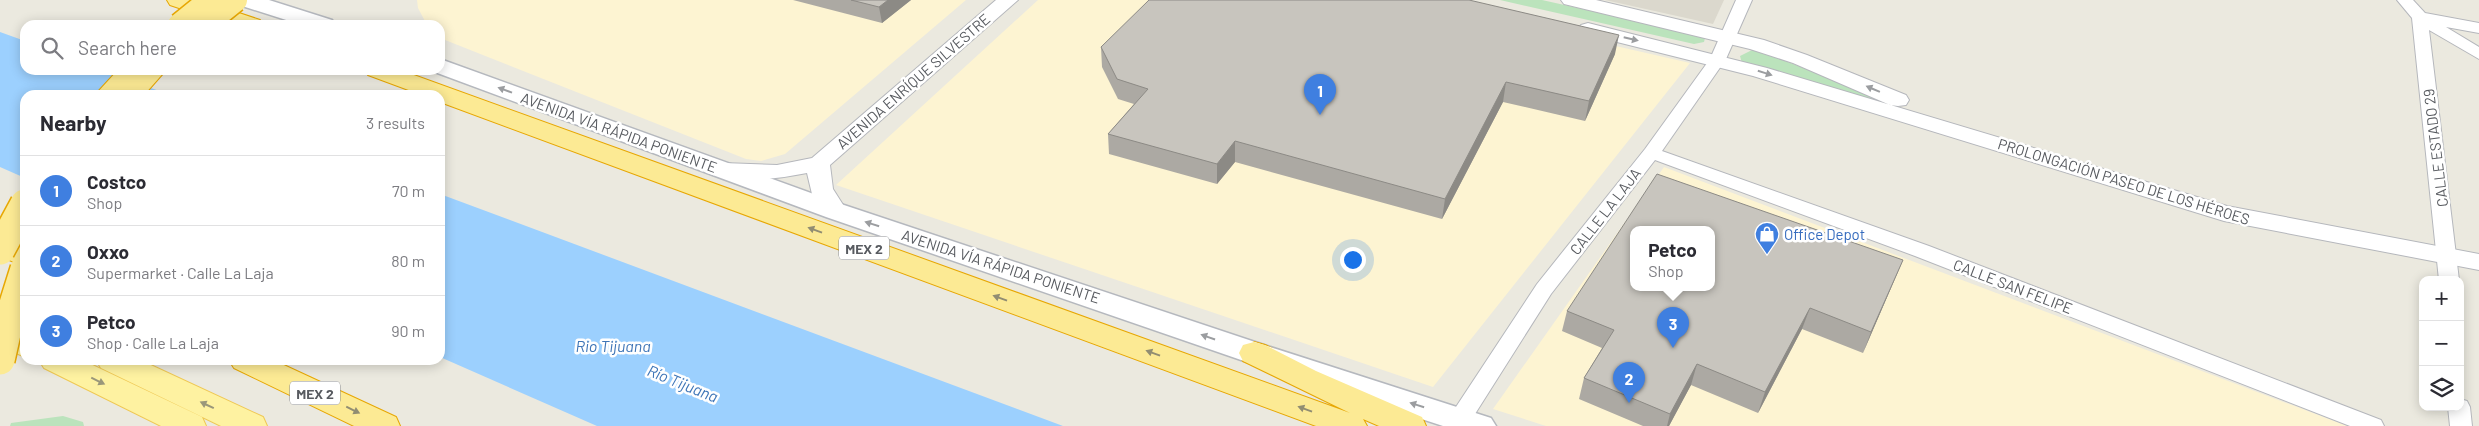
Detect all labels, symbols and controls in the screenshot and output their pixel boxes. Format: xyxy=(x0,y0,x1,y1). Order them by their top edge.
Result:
street label: AVENIDA ENRÍQUE SILVESTRE xyxy=(833,9,993,153)
search box xyxy=(20,20,445,75)
icon: search xyxy=(38,34,66,62)
one-way arrow xyxy=(1623,35,1638,43)
text: Search here xyxy=(78,36,177,59)
one-way arrow xyxy=(1757,69,1772,77)
pin: 1 xyxy=(1304,74,1336,115)
one-way arrow xyxy=(1865,85,1880,93)
one-way arrow xyxy=(497,86,512,94)
street label: AVENIDA VÍA RÁPIDA PONIENTE xyxy=(518,88,720,176)
street label: CALLE ESTADO 29 xyxy=(2419,88,2451,208)
text: Nearby xyxy=(40,110,106,135)
text: 3 results xyxy=(366,113,425,132)
street label: PROLONGACIÓN PASEO DE LOS HÉROES xyxy=(1996,134,2252,228)
street label: CALLE LA LAJA xyxy=(1566,164,1644,258)
text: Costco xyxy=(87,170,146,193)
text: 1 xyxy=(53,181,59,200)
text: 70 m xyxy=(392,181,425,200)
text: Shop xyxy=(87,193,122,212)
one-way arrow xyxy=(864,219,879,227)
shop icon: Office Depot xyxy=(1754,221,1780,255)
street label: AVENIDA VÍA RÁPIDA PONIENTE xyxy=(899,225,1103,307)
place label: Office Depot xyxy=(1784,225,1865,243)
one-way arrow xyxy=(807,226,822,234)
popup xyxy=(1630,226,1715,291)
road number: MEX 2 xyxy=(839,237,889,260)
text: Petco xyxy=(1648,238,1697,261)
text: Oxxo xyxy=(87,240,129,263)
your location xyxy=(1340,247,1366,273)
text: 2 xyxy=(52,251,60,270)
text: 80 m xyxy=(391,251,425,270)
street label: CALLE SAN FELIPE xyxy=(1951,255,2075,317)
text: Shop xyxy=(1648,261,1684,280)
text: Supermarket · Calle La Laja xyxy=(87,263,274,282)
map controls xyxy=(2419,276,2464,411)
button: + xyxy=(2419,276,2464,321)
one-way arrow xyxy=(992,294,1007,302)
pin: 3 xyxy=(1657,307,1689,348)
text: Petco xyxy=(87,310,136,333)
text: 3 xyxy=(52,321,60,340)
text: 90 m xyxy=(391,321,425,340)
button: − xyxy=(2419,321,2464,366)
text: Shop · Calle La Laja xyxy=(87,333,219,352)
one-way arrow xyxy=(1200,333,1215,341)
water label: Rio Tijuana xyxy=(575,336,651,355)
one-way arrow xyxy=(1145,349,1160,357)
water label: Río Tijuana xyxy=(645,360,721,406)
pin: 2 xyxy=(1613,362,1645,403)
button: layers xyxy=(2419,366,2464,411)
one-way arrow xyxy=(91,377,106,386)
road number: MEX 2 xyxy=(290,382,340,404)
one-way arrow xyxy=(199,401,214,409)
one-way arrow xyxy=(1410,401,1425,409)
one-way arrow xyxy=(1298,405,1313,412)
one-way arrow xyxy=(346,407,360,415)

